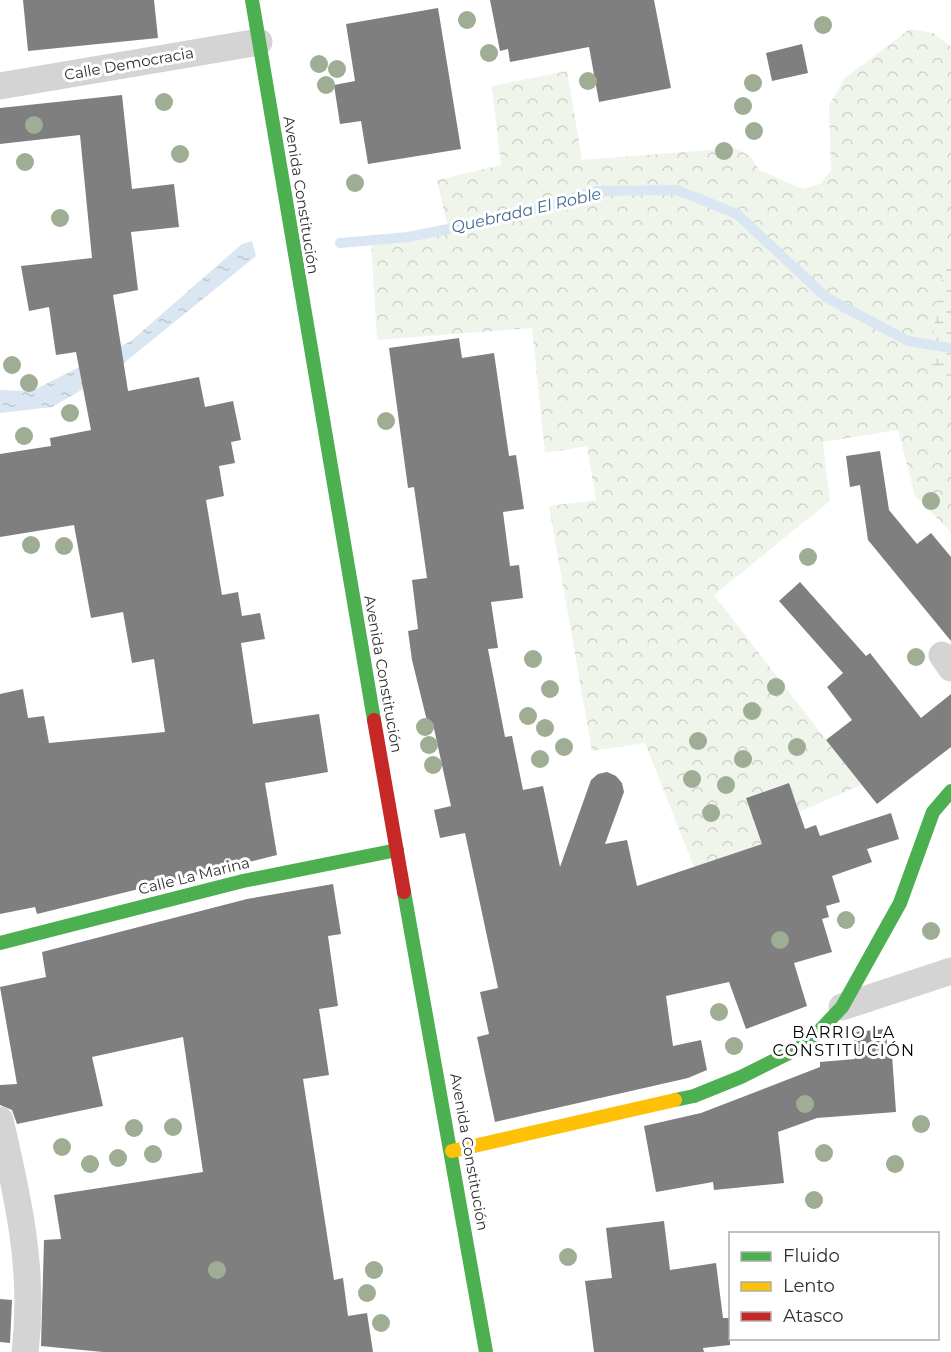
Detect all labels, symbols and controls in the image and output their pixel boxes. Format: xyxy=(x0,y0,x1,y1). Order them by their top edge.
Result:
street label: Calle Democracia xyxy=(63,43,195,84)
street label: Avenida Constitución xyxy=(280,115,323,275)
water label: Quebrada El Roble xyxy=(449,184,603,237)
street label: Avenida Constitución xyxy=(360,594,407,754)
street label: Calle La Marina xyxy=(136,852,252,899)
district label: BARRIO LA CONSTITUCIÓN xyxy=(772,1023,916,1060)
street label: Avenida Constitución xyxy=(446,1072,493,1232)
legend xyxy=(729,1232,939,1340)
text: Fluido xyxy=(783,1245,840,1267)
text: Lento xyxy=(783,1275,835,1297)
text: Atasco xyxy=(783,1305,843,1327)

